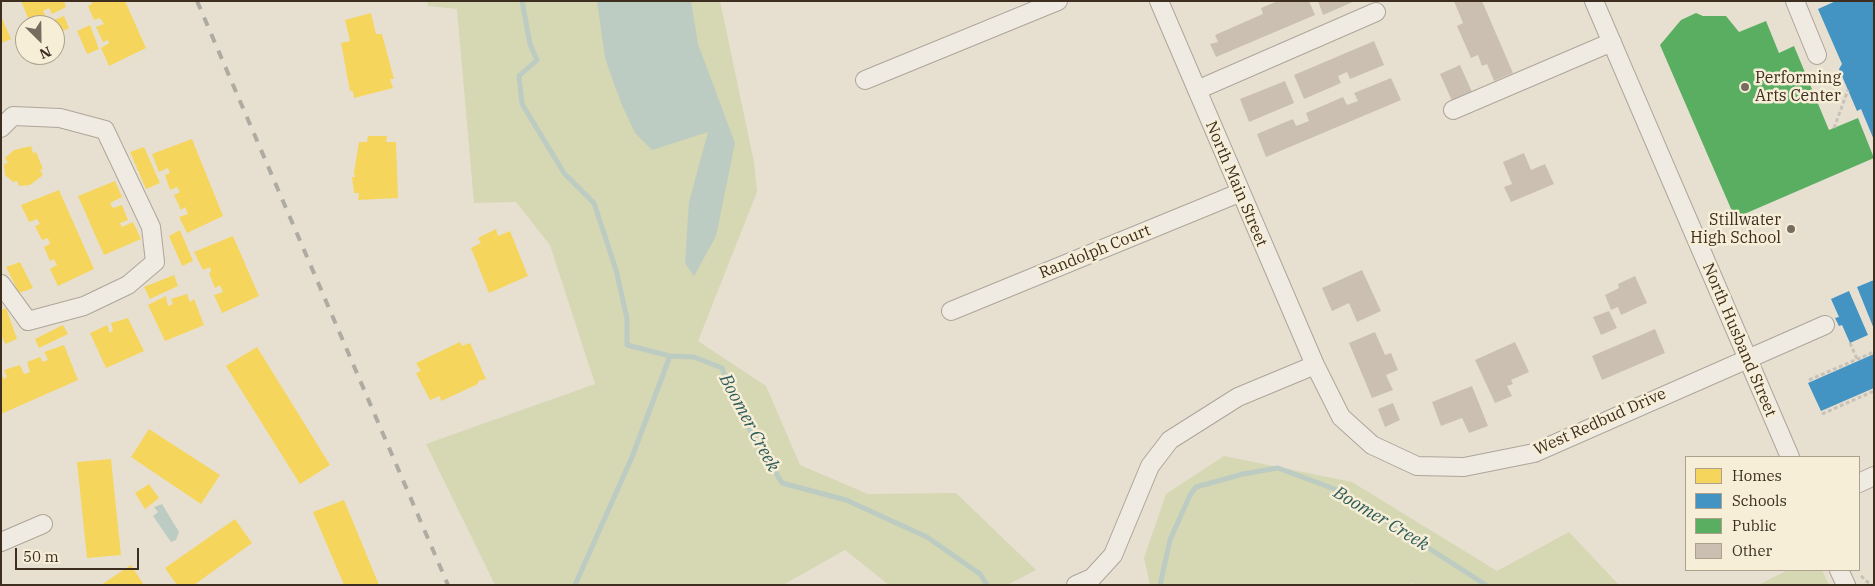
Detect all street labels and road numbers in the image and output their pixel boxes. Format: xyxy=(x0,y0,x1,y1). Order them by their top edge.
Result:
street label: North Main Street xyxy=(1201,118,1271,250)
street label: Randolph Court xyxy=(1036,221,1154,283)
street label: North Husband Street xyxy=(1698,260,1780,420)
street label: West Redbud Drive xyxy=(1531,384,1669,460)

